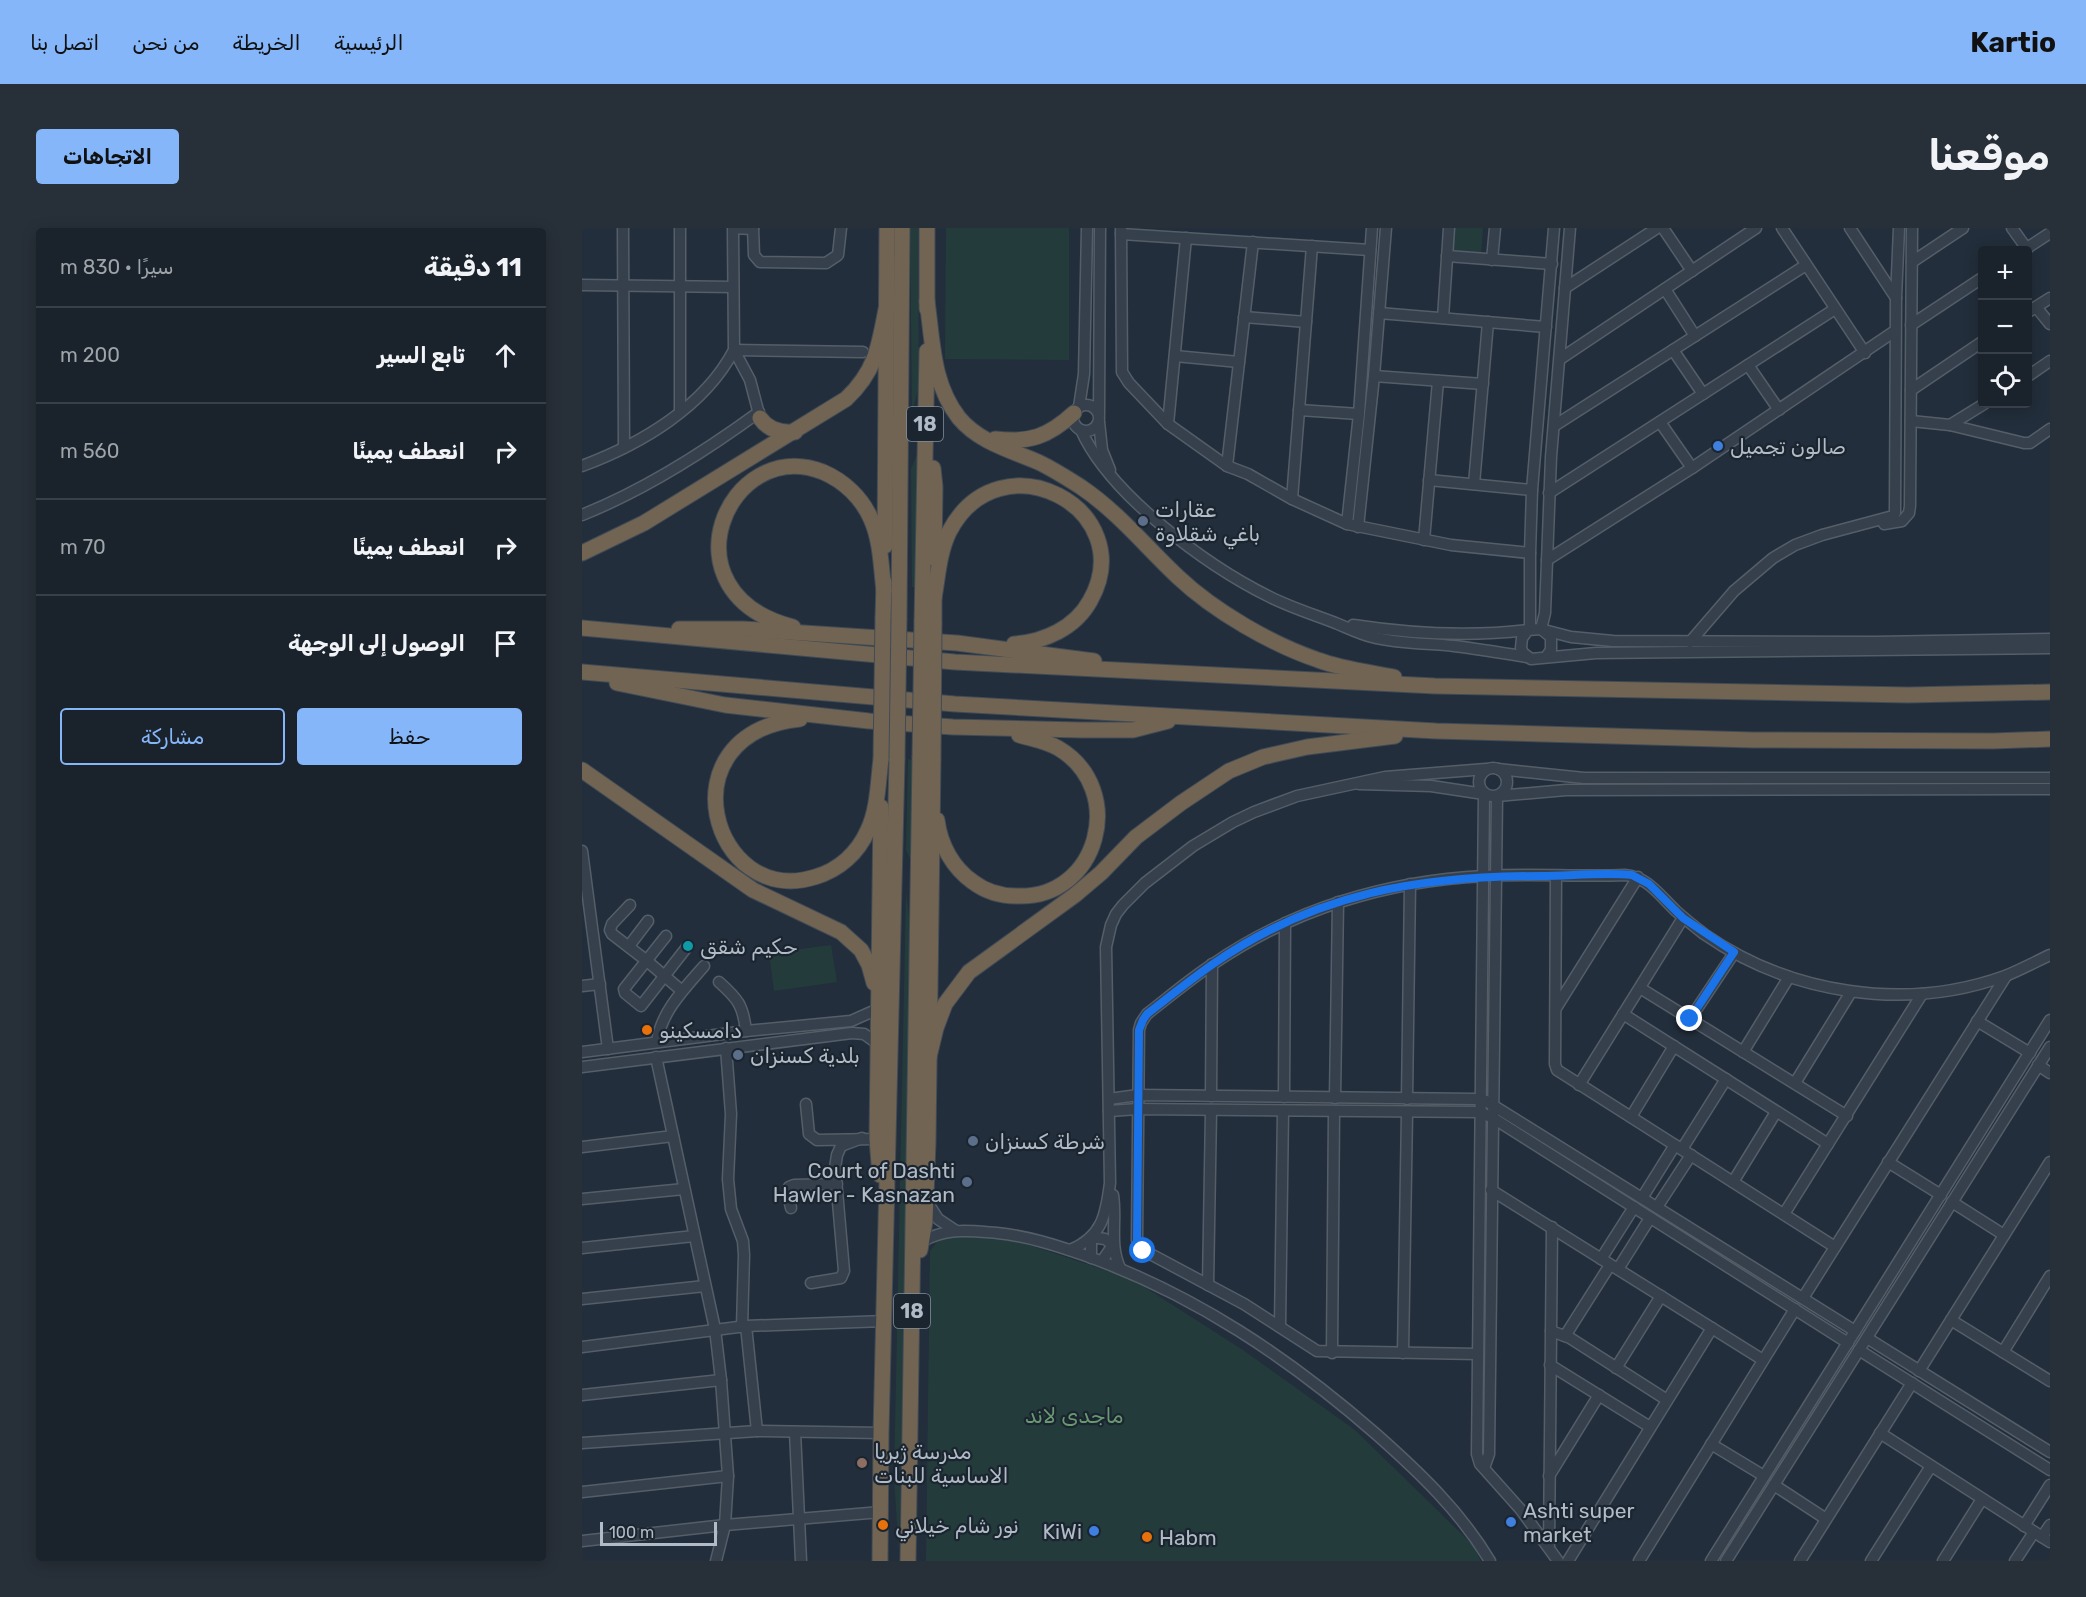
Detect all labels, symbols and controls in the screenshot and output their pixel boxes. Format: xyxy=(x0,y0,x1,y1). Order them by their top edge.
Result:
text: Kartio xyxy=(1970,26,2056,59)
text: اتصل بنا xyxy=(30,30,99,55)
text: من نحن xyxy=(132,30,199,55)
text: الخريطة xyxy=(232,30,301,55)
text: الرئيسية xyxy=(334,30,404,55)
button: الاتجاهات xyxy=(36,129,179,184)
text: موقعنا xyxy=(1928,131,2050,181)
map controls xyxy=(1978,246,2032,408)
button: + xyxy=(1978,246,2032,300)
text: 11 دقيقة xyxy=(424,252,522,283)
text: سيرًا · 830 m xyxy=(60,255,174,279)
button: − xyxy=(1978,300,2032,354)
icon: ahead xyxy=(489,339,522,372)
text: تابع السير xyxy=(377,342,465,369)
text: 200 m xyxy=(60,343,120,367)
button: locate xyxy=(1978,354,2032,408)
road number: 18 xyxy=(907,407,943,441)
place label: صالون تجميل xyxy=(1730,434,1846,459)
icon: right xyxy=(489,435,522,468)
text: انعطف يمينًا xyxy=(352,438,465,465)
text: 560 m xyxy=(60,439,119,463)
marker: صالون تجميل xyxy=(1711,439,1725,453)
place label: عقارات باغي شقلاوة xyxy=(1155,497,1260,550)
marker: عقارات باغي شقلاوة xyxy=(1136,514,1150,528)
icon: right xyxy=(489,531,522,564)
text: انعطف يمينًا xyxy=(352,534,465,561)
text: 70 m xyxy=(60,535,106,559)
icon: arrive xyxy=(489,627,522,660)
text: الوصول إلى الوجهة xyxy=(288,630,465,657)
button: مشاركة xyxy=(60,708,285,765)
button: حفظ xyxy=(297,708,522,765)
place label: حكيم شقق xyxy=(700,934,798,961)
marker: حكيم شقق xyxy=(681,939,695,953)
route end xyxy=(1676,1005,1702,1031)
place label: دامسكينو xyxy=(659,1018,742,1043)
marker: دامسكينو xyxy=(640,1023,654,1037)
place label: بلدية كسنزان xyxy=(750,1043,860,1068)
marker: بلدية كسنزان xyxy=(731,1048,745,1062)
place label: شرطة كسنزان xyxy=(985,1129,1105,1154)
marker: شرطة كسنزان xyxy=(966,1134,980,1148)
place label: Court of Dashti Hawler - Kasnazan xyxy=(773,1158,955,1207)
marker: Court of Dashti Hawler - Kasnazan xyxy=(960,1175,974,1189)
route start xyxy=(1129,1237,1155,1263)
road number: 18 xyxy=(894,1294,930,1328)
park label: ماجدی لاند xyxy=(1025,1403,1123,1428)
place label: مدرسة ژيريا الاساسية للبنات xyxy=(874,1439,1009,1488)
marker: مدرسة ژيريا الاساسية للبنات xyxy=(855,1456,869,1470)
place label: Ashti super market xyxy=(1523,1498,1634,1547)
place label: نور شام خيلاني xyxy=(895,1513,1019,1542)
marker: Ashti super market xyxy=(1504,1515,1518,1529)
marker: نور شام خيلاني xyxy=(876,1518,890,1532)
scale bar xyxy=(600,1519,717,1546)
place label: KiWi xyxy=(1042,1519,1082,1544)
text: 100 m xyxy=(609,1523,654,1542)
marker: KiWi xyxy=(1087,1524,1101,1538)
place label: Habm xyxy=(1159,1525,1217,1550)
marker: Habm xyxy=(1140,1530,1154,1544)

